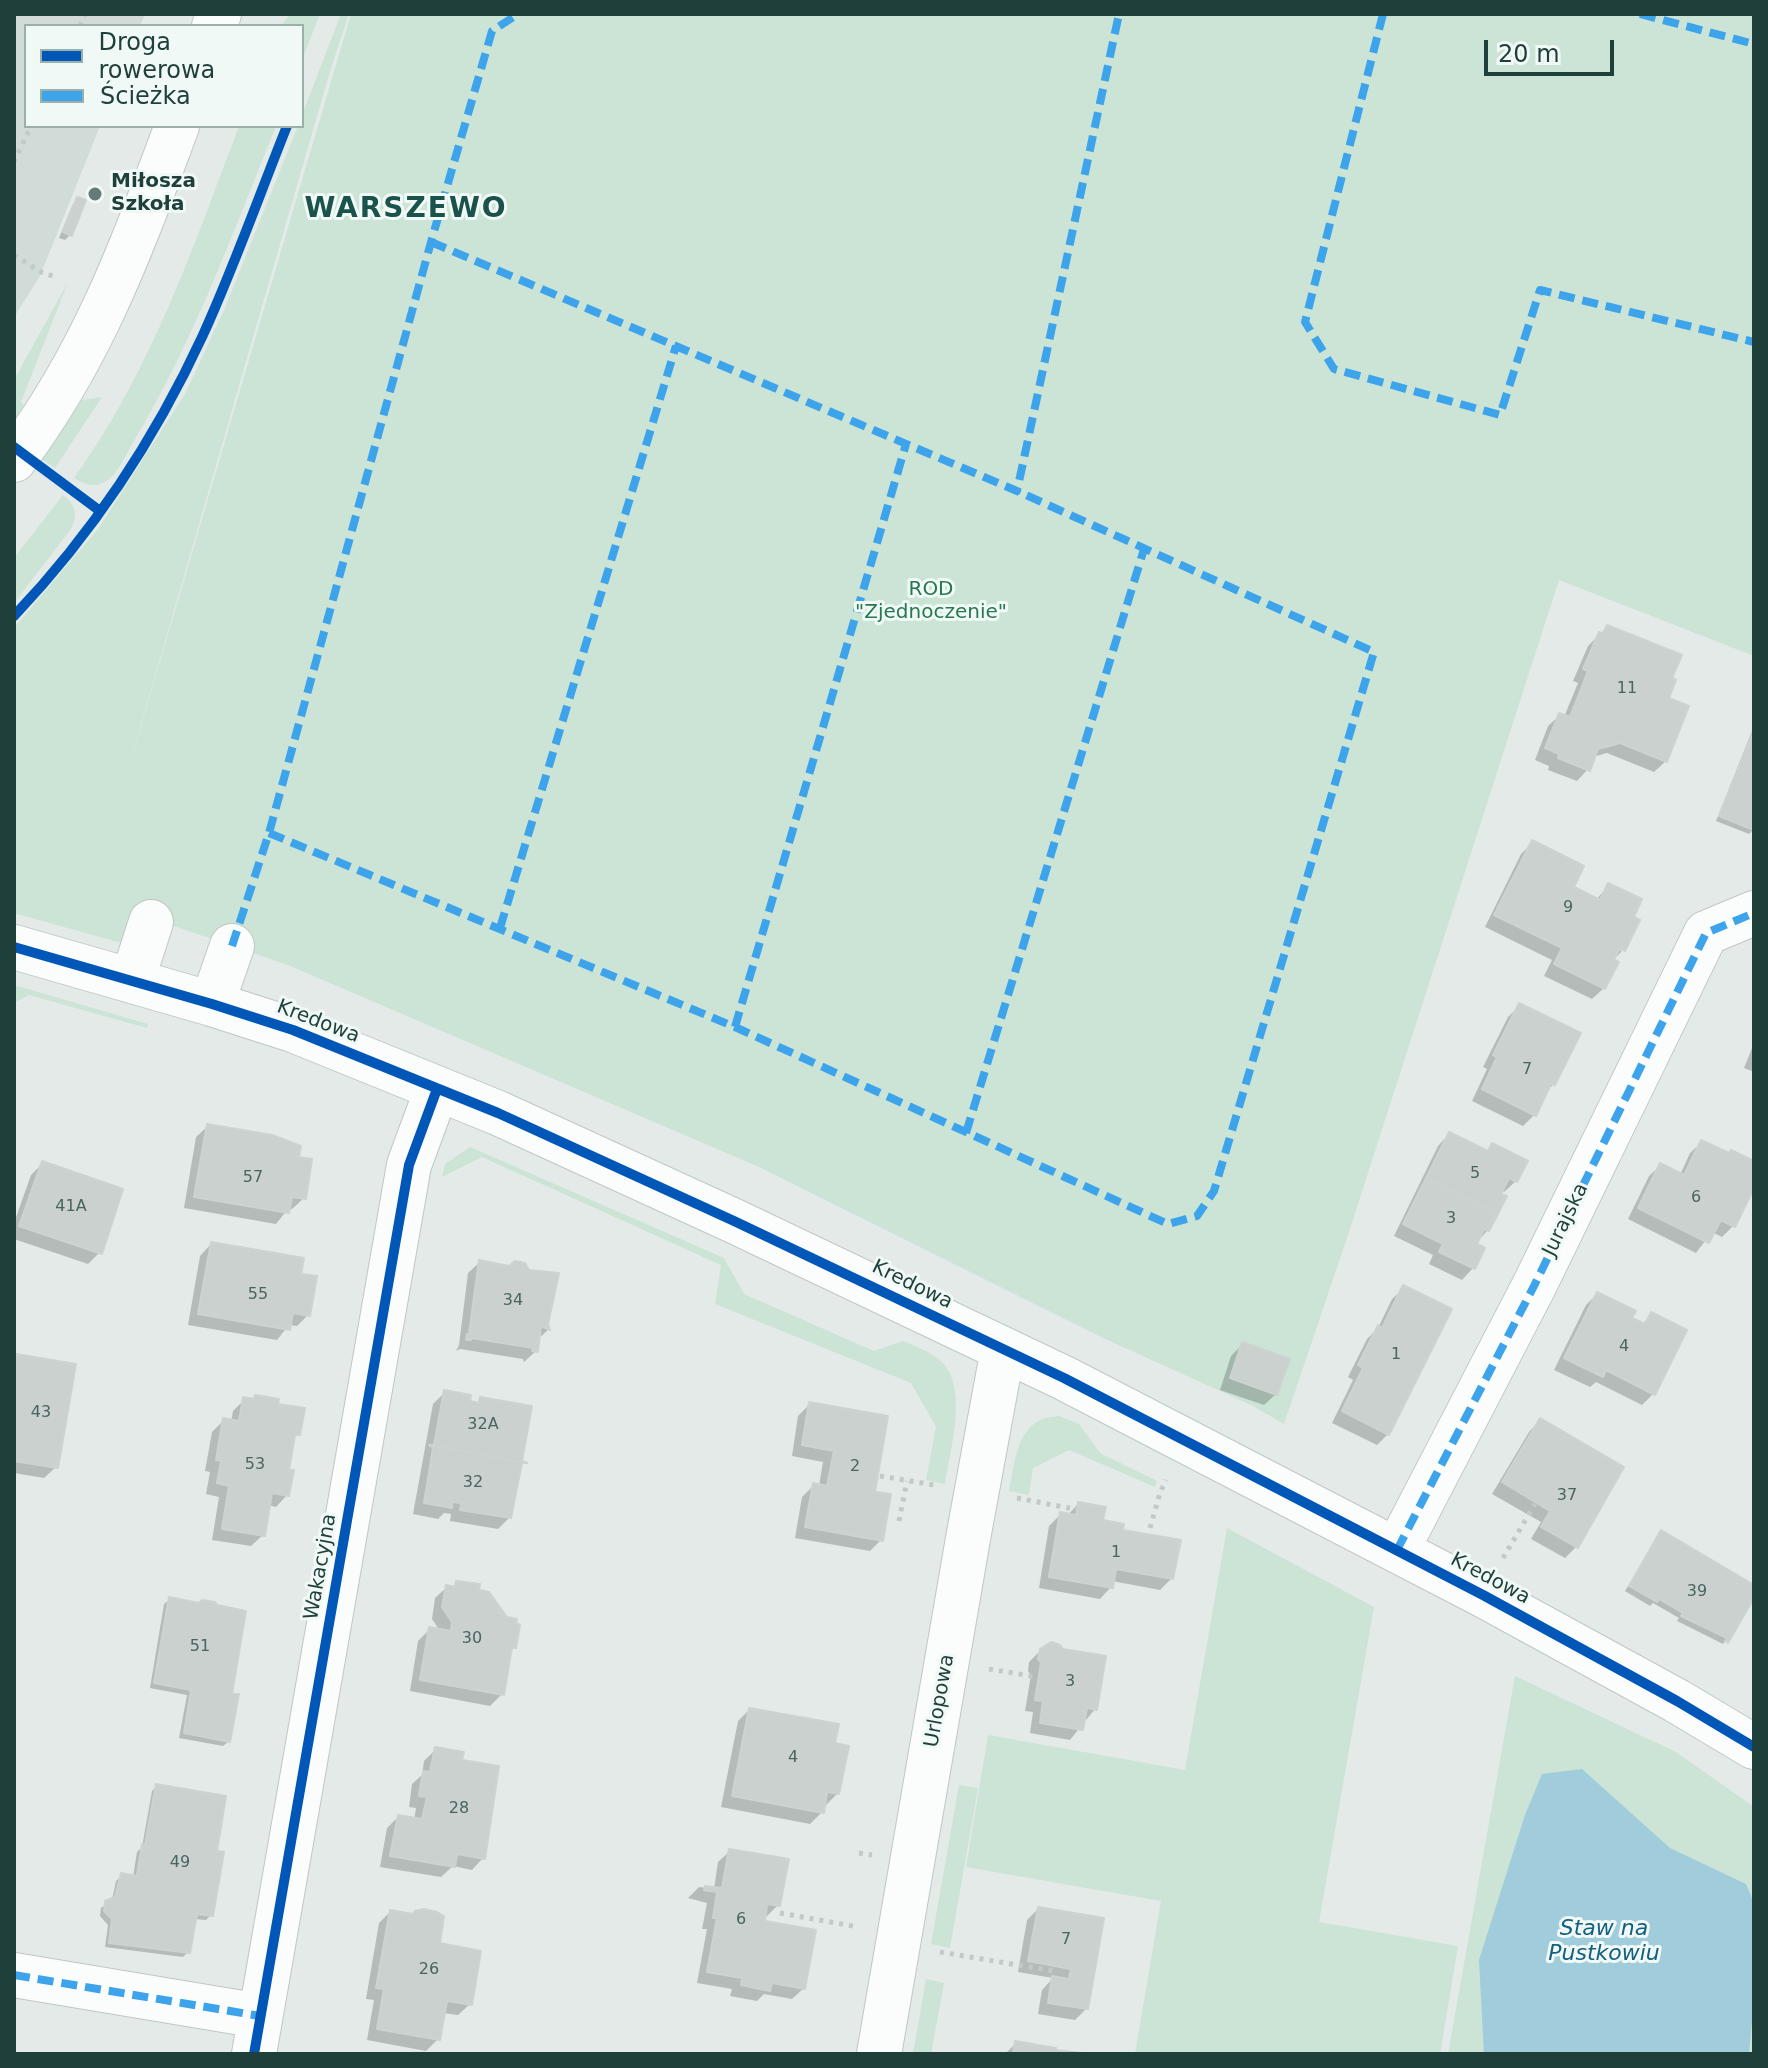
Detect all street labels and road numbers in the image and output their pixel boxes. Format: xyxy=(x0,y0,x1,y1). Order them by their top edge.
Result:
street label: Kredowa xyxy=(273,995,363,1049)
street label: Jurajska xyxy=(1538,1179,1594,1261)
street label: Kredowa xyxy=(868,1255,956,1315)
street label: Wakacyjna xyxy=(300,1512,342,1622)
street label: Kredowa xyxy=(1446,1548,1534,1610)
street label: Urlopowa xyxy=(920,1653,960,1749)

